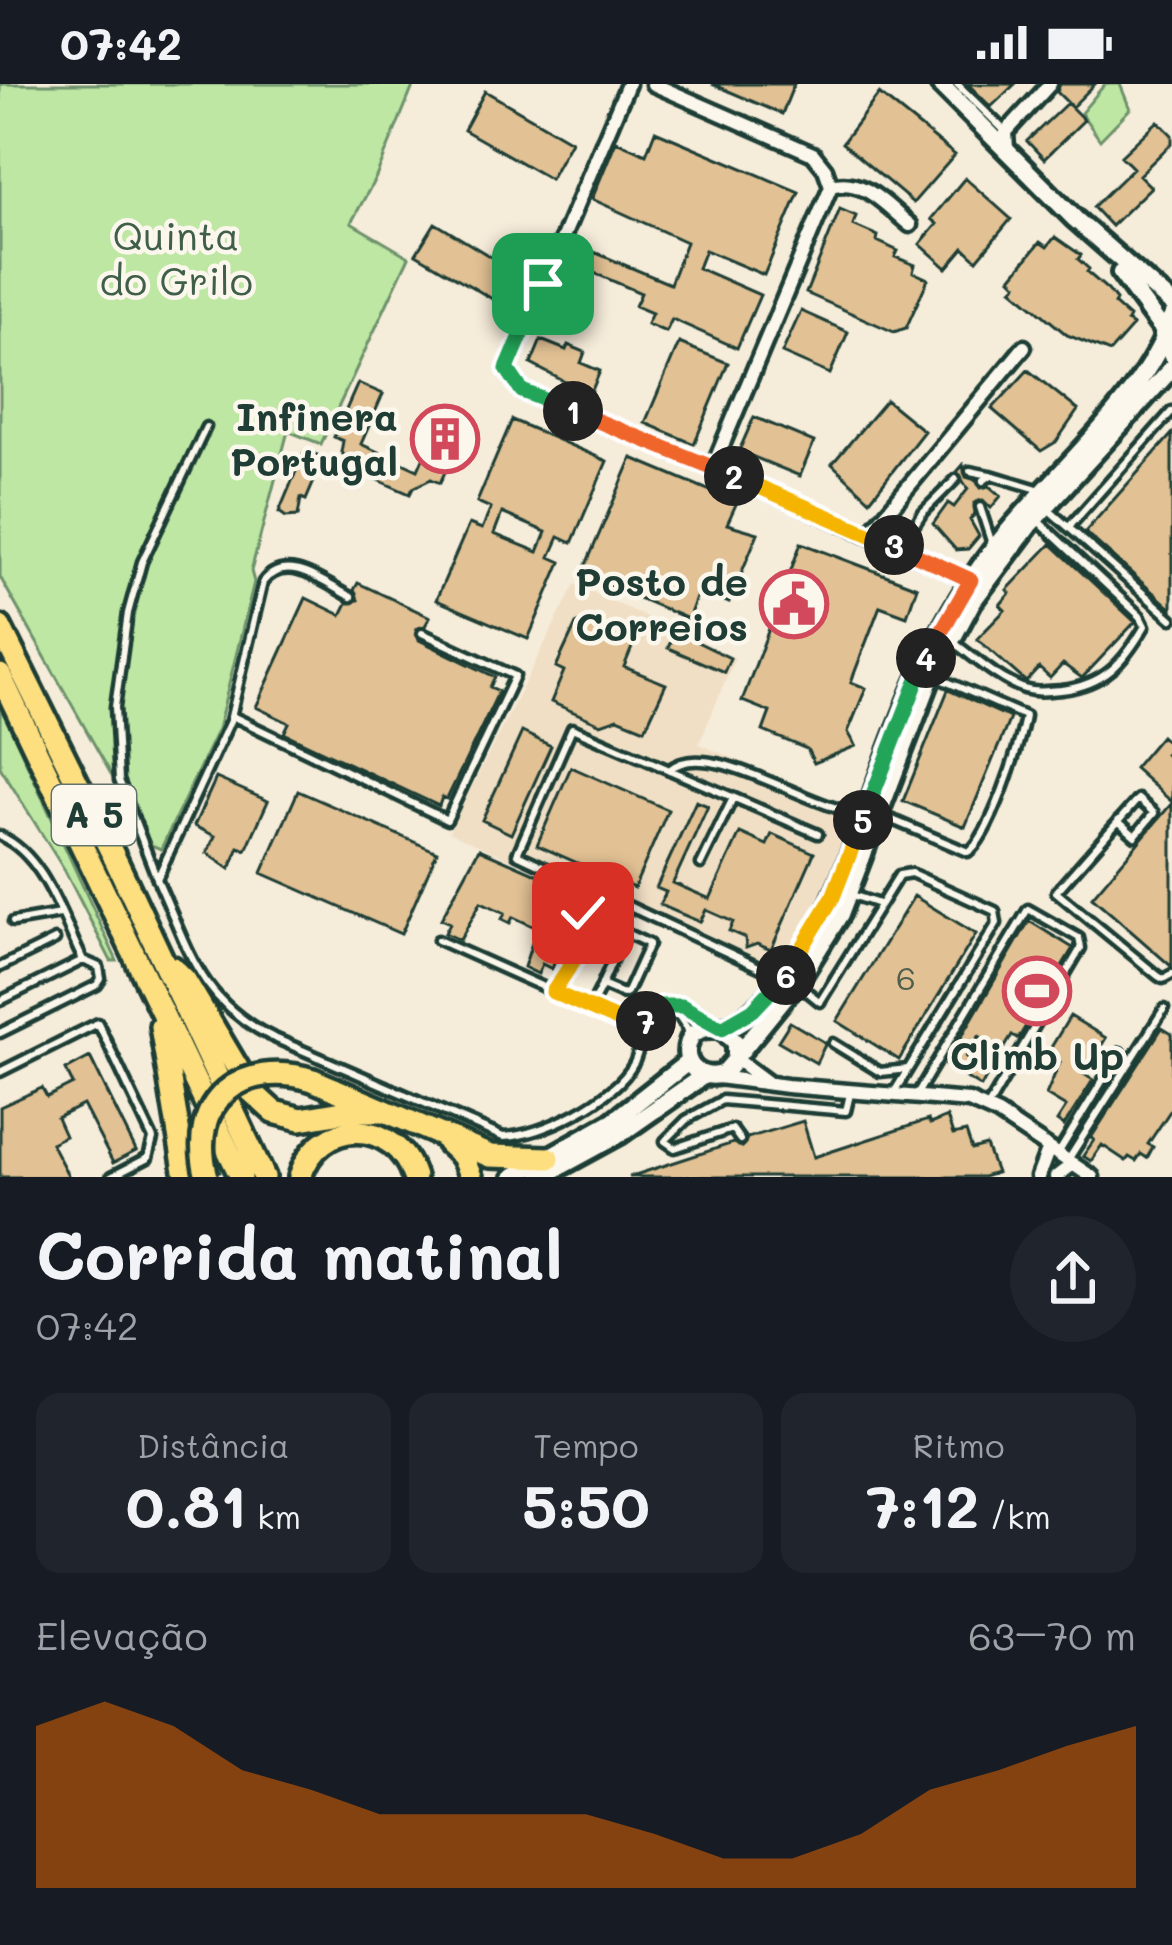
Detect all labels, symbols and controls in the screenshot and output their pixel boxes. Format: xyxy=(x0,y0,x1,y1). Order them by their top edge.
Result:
text: 07:42 xyxy=(60,13,182,71)
park label: Quinta do Grilo xyxy=(99,209,253,305)
pin xyxy=(492,233,594,335)
icon: arrive xyxy=(510,251,576,317)
pin: 1 xyxy=(543,381,603,441)
text: 1 xyxy=(566,389,580,432)
place label: Infinera Portugal xyxy=(230,390,398,486)
building icon: Infinera Portugal xyxy=(410,404,480,474)
pin: 2 xyxy=(704,446,764,506)
text: 2 xyxy=(725,454,743,497)
pin: 3 xyxy=(864,515,924,575)
text: 3 xyxy=(884,523,904,566)
place label: Posto de Correios xyxy=(575,555,748,651)
public building icon: Posto de Correios xyxy=(759,569,829,639)
pin: 4 xyxy=(896,628,956,688)
text: 4 xyxy=(916,636,936,679)
road number: A 5 xyxy=(52,785,136,845)
pin: 5 xyxy=(833,790,893,850)
text: 5 xyxy=(853,798,873,841)
pin xyxy=(532,862,634,964)
icon: check xyxy=(550,880,616,946)
pin: 6 xyxy=(756,945,816,1005)
text: 6 xyxy=(776,953,796,996)
house number: 6 xyxy=(896,955,916,998)
sports icon: Climb Up xyxy=(1002,956,1072,1026)
pin: 7 xyxy=(616,991,676,1051)
text: 7 xyxy=(637,999,655,1042)
place label: Climb Up xyxy=(950,1029,1124,1080)
text: Corrida matinal xyxy=(36,1211,563,1297)
button: share xyxy=(1010,1216,1136,1342)
text: 07:42 xyxy=(36,1299,138,1350)
text: Distância xyxy=(137,1423,289,1466)
text: Tempo xyxy=(533,1423,639,1466)
text: Ritmo xyxy=(913,1423,1004,1466)
text: 0.81 xyxy=(126,1466,247,1544)
text: 5:50 xyxy=(522,1466,650,1544)
text: 7:12 xyxy=(867,1466,979,1544)
text: km xyxy=(247,1494,301,1537)
text: /km xyxy=(979,1494,1051,1537)
text: Elevação xyxy=(36,1609,208,1660)
text: 63–70 m xyxy=(968,1609,1136,1660)

